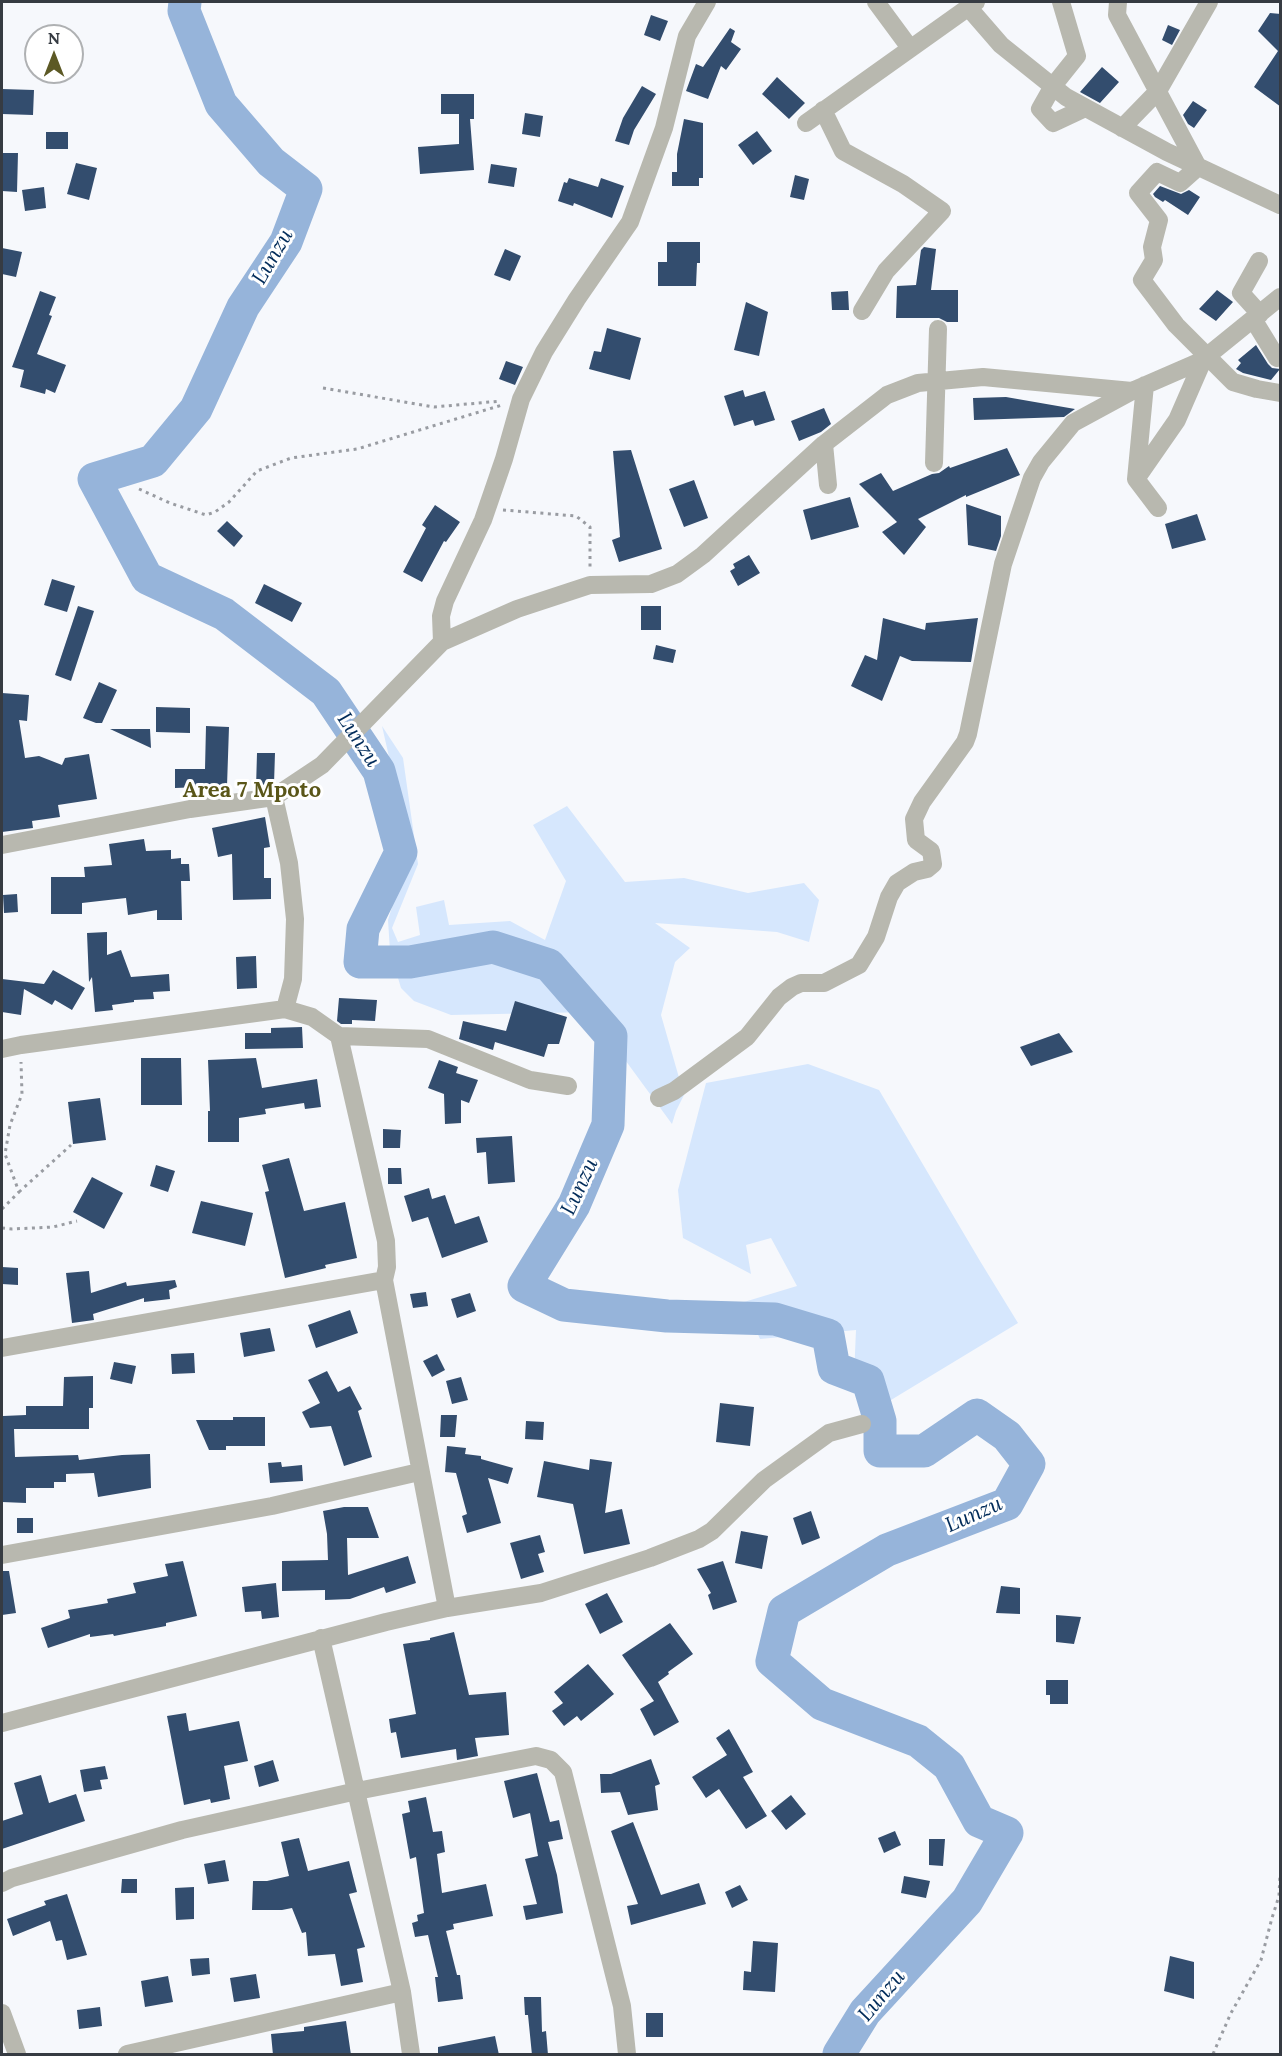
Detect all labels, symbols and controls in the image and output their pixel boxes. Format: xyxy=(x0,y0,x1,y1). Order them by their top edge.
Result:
north arrow xyxy=(24,24,84,84)
text: N xyxy=(48,28,60,48)
water label: Lunzu xyxy=(247,225,299,289)
water label: Lunzu xyxy=(331,708,385,772)
district label: Area 7 Mpoto xyxy=(183,778,321,804)
water label: Lunzu xyxy=(556,1155,604,1219)
water label: Lunzu xyxy=(942,1491,1006,1539)
water label: Lunzu xyxy=(853,1965,911,2027)

